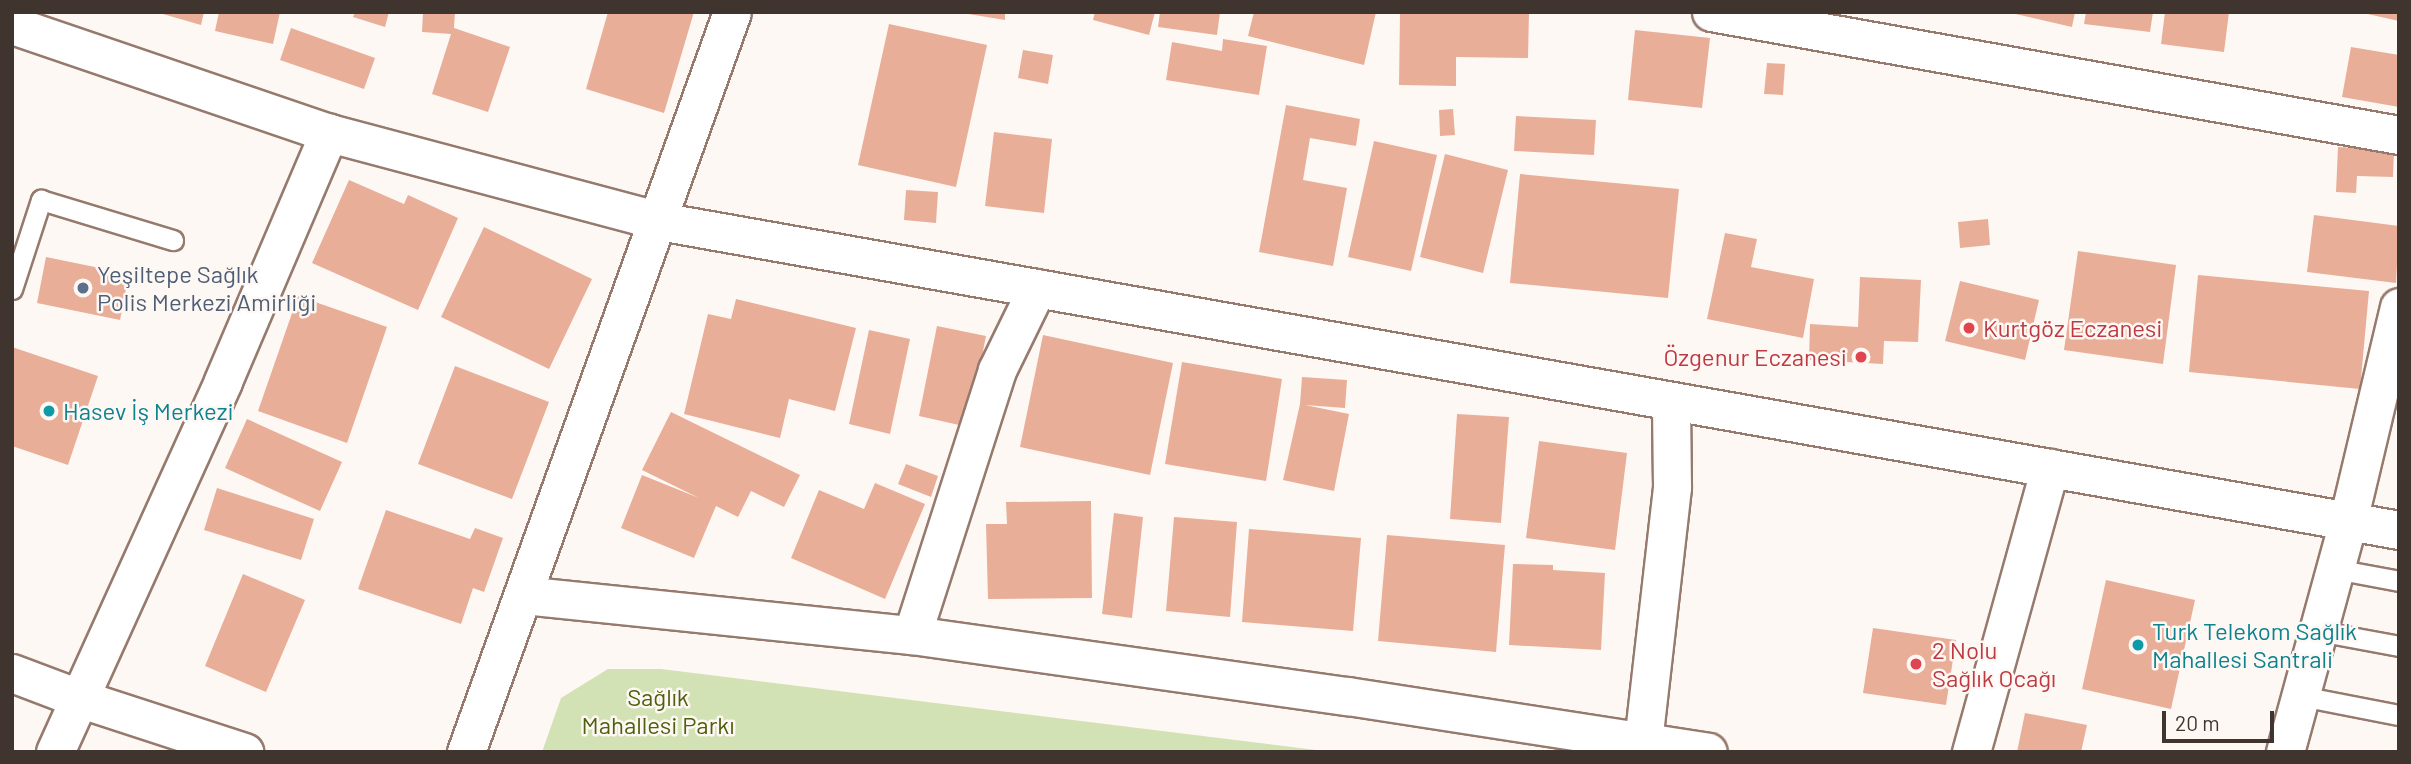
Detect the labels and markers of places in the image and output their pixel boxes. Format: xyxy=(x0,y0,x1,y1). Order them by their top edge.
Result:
place label: Yeşiltepe Sağlık Polis Merkezi Amirliği xyxy=(97,260,316,316)
marker: Yeşiltepe Sağlık Polis Merkezi Amirliği xyxy=(75,280,91,296)
place label: Kurtgöz Eczanesi xyxy=(1983,314,2162,342)
marker: Kurtgöz Eczanesi xyxy=(1961,320,1977,336)
place label: Özgenur Eczanesi xyxy=(1663,343,1847,371)
marker: Özgenur Eczanesi xyxy=(1853,349,1869,365)
place label: Hasev İş Merkezi xyxy=(63,397,234,425)
marker: Hasev İş Merkezi xyxy=(41,403,57,419)
place label: Turk Telekom Sağlık Mahallesi Santrali xyxy=(2152,617,2357,673)
place label: 2 Nolu Sağlık Ocağı xyxy=(1932,636,2056,692)
marker: Turk Telekom Sağlık Mahallesi Santrali xyxy=(2130,637,2146,653)
marker: 2 Nolu Sağlık Ocağı xyxy=(1906,654,1926,674)

